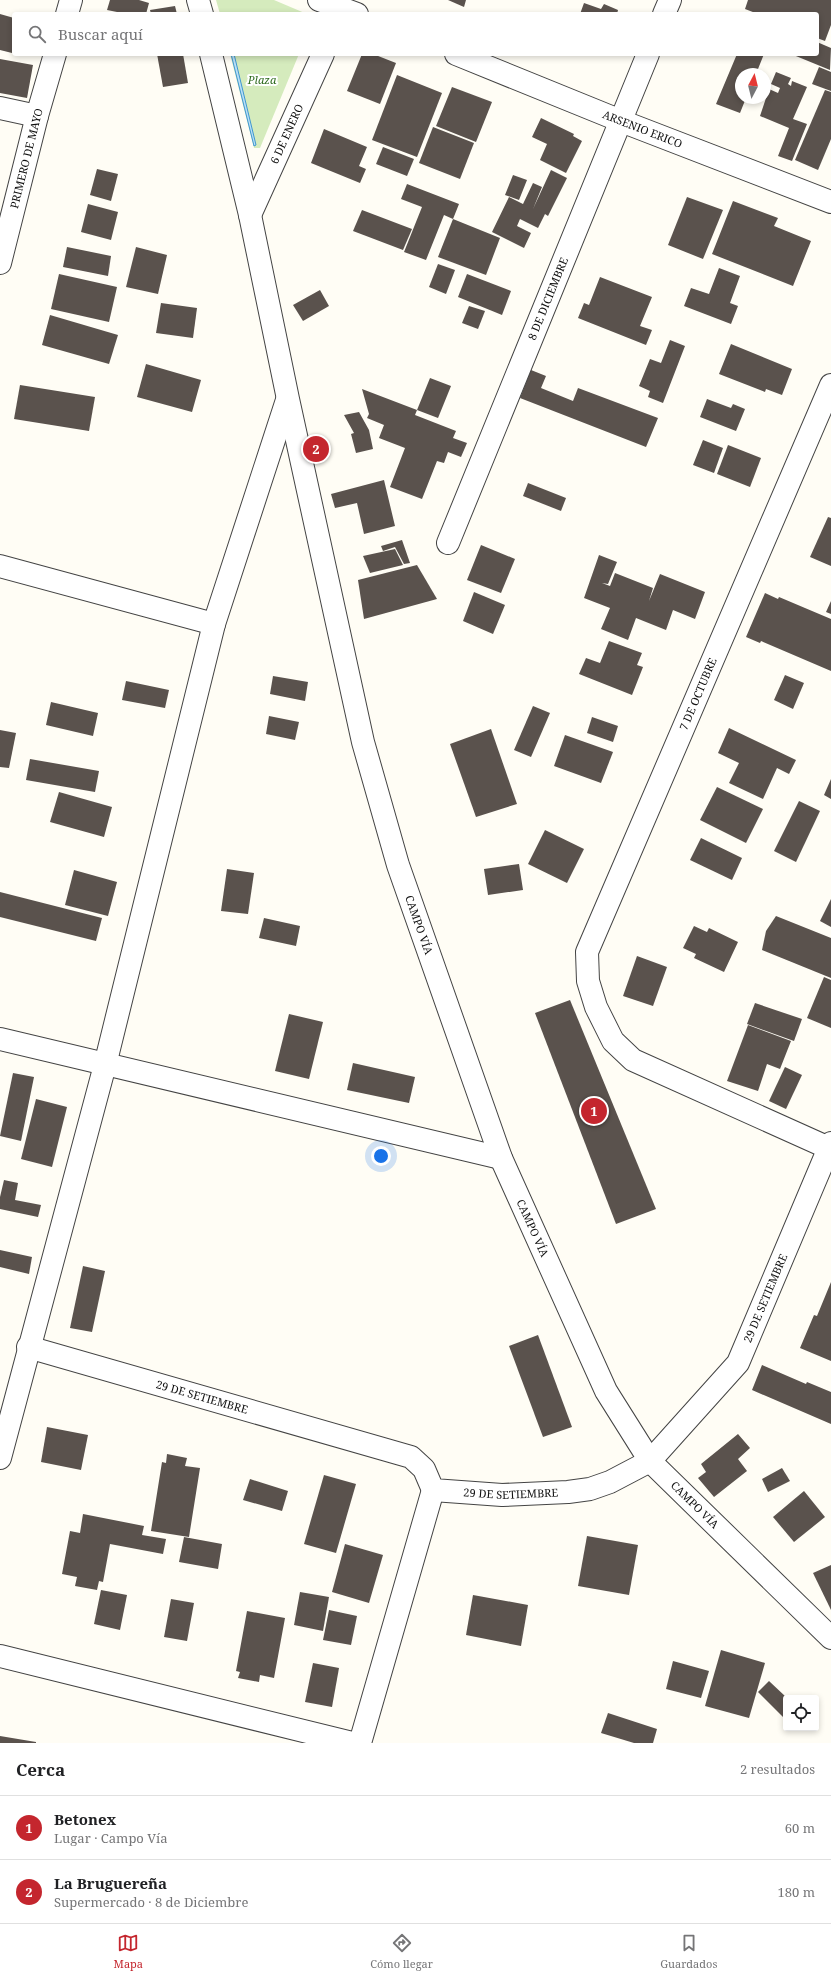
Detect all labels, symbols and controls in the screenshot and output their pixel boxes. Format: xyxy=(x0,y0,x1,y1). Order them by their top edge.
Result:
search box xyxy=(12,12,819,56)
icon: search xyxy=(26,23,48,45)
text: Buscar aquí xyxy=(58,24,143,44)
north arrow xyxy=(735,68,771,104)
park label: Plaza xyxy=(247,72,277,87)
street label: 6 DE ENERO xyxy=(266,101,306,166)
street label: PRIMERO DE MAYO xyxy=(6,106,46,210)
street label: ARSENIO ERICO xyxy=(601,106,685,151)
street label: 8 DE DICIEMBRE xyxy=(524,255,571,342)
pin: 2 xyxy=(303,434,329,464)
street label: 7 DE OCTUBRE xyxy=(675,655,720,732)
street label: CAMPO VÍA xyxy=(402,893,437,957)
pin: 1 xyxy=(581,1096,607,1126)
your location xyxy=(371,1146,391,1166)
street label: CAMPO VÍA xyxy=(514,1197,553,1259)
street label: 29 DE SETIEMBRE xyxy=(740,1251,790,1345)
street label: 29 DE SETIEMBRE xyxy=(154,1376,250,1417)
street label: CAMPO VÍA xyxy=(668,1477,723,1532)
street label: 29 DE SETIEMBRE xyxy=(463,1484,559,1502)
map controls xyxy=(783,1695,819,1731)
button: locate xyxy=(783,1695,819,1731)
text: Cerca xyxy=(16,1758,65,1781)
text: 2 resultados xyxy=(740,1760,815,1778)
text: Betonex xyxy=(54,1809,116,1829)
text: 1 xyxy=(25,1819,33,1837)
text: 60 m xyxy=(785,1819,815,1837)
text: Lugar · Campo Vía xyxy=(54,1829,168,1847)
text: La Bruguereña xyxy=(54,1873,167,1893)
text: 2 xyxy=(25,1883,33,1901)
text: 180 m xyxy=(778,1883,815,1901)
text: Supermercado · 8 de Diciembre xyxy=(54,1893,248,1911)
tab: Mapa xyxy=(114,1932,143,1971)
tab: Cómo llegar xyxy=(370,1932,433,1971)
tab: Guardados xyxy=(660,1932,717,1971)

